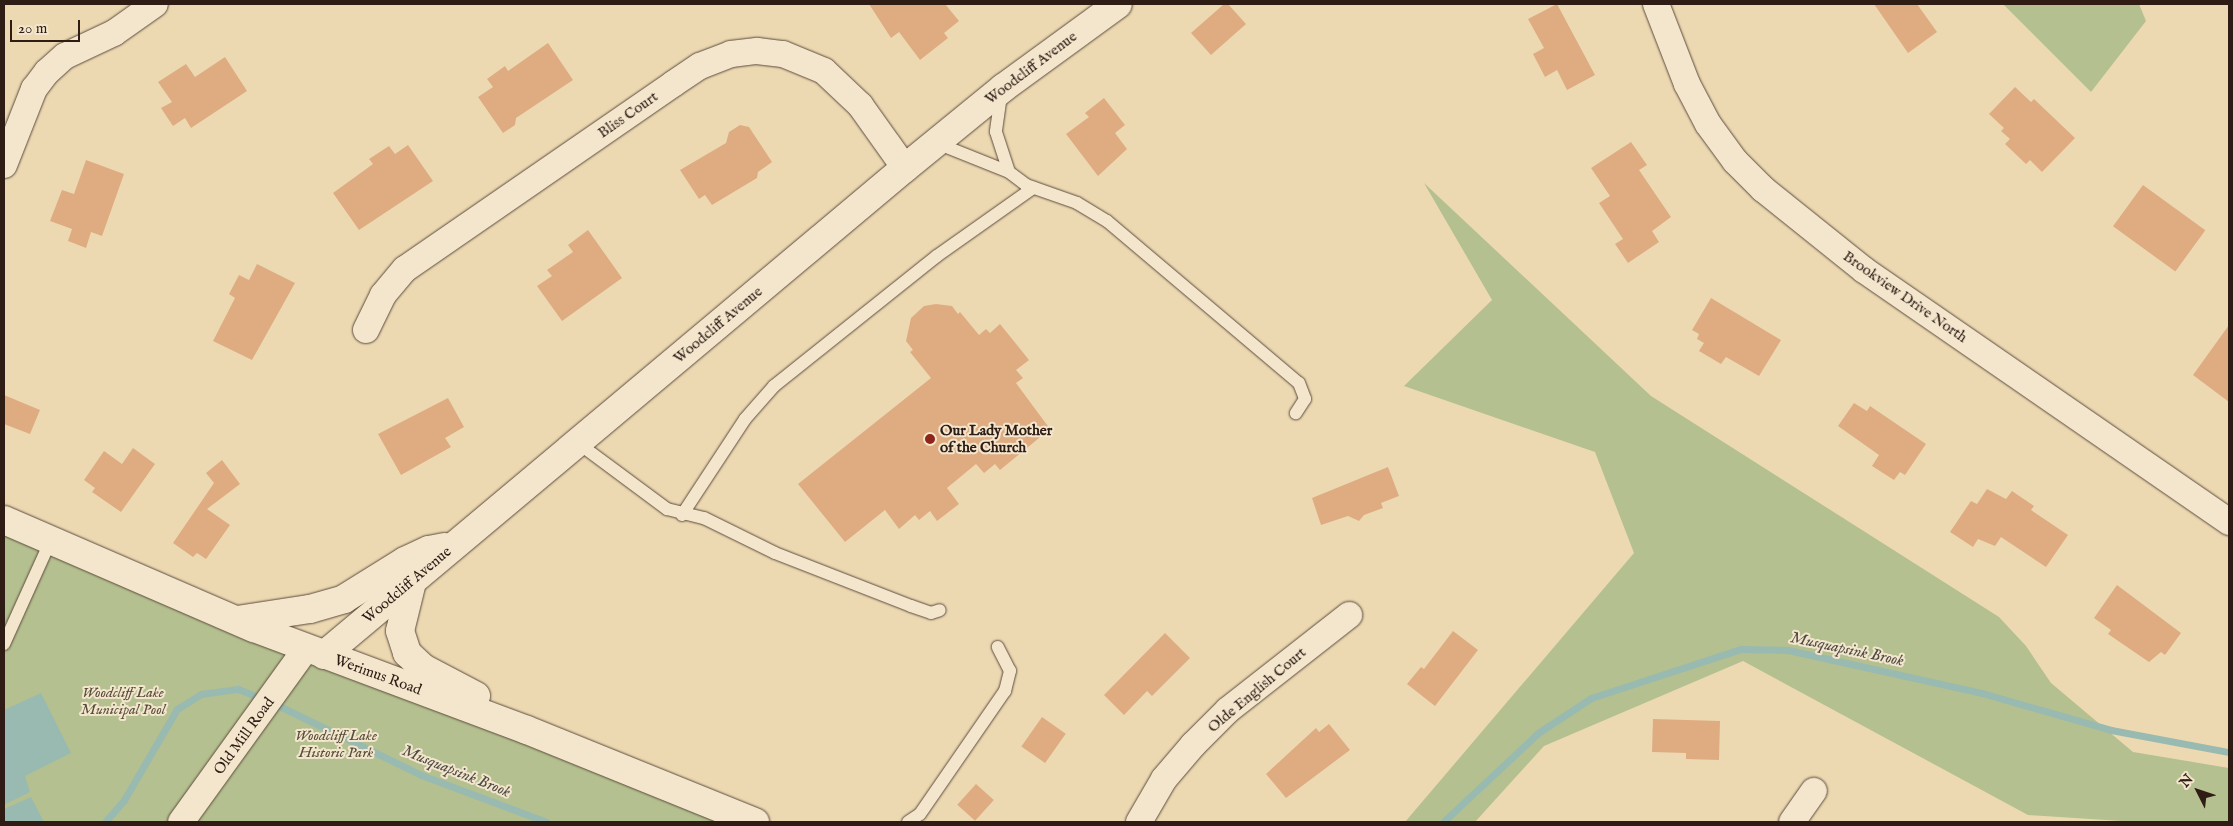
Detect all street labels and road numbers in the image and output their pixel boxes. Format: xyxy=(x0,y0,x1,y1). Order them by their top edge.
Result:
street label: Woodcliff Avenue xyxy=(982,28,1080,108)
street label: Bliss Court xyxy=(595,88,661,142)
street label: Brookview Drive North xyxy=(1839,247,1971,347)
street label: Woodcliff Avenue xyxy=(670,283,766,367)
street label: Woodcliff Avenue xyxy=(359,543,455,627)
street label: Olde English Court xyxy=(1204,644,1310,736)
street label: Werimus Road xyxy=(332,651,424,699)
street label: Old Mill Road xyxy=(210,694,278,778)

